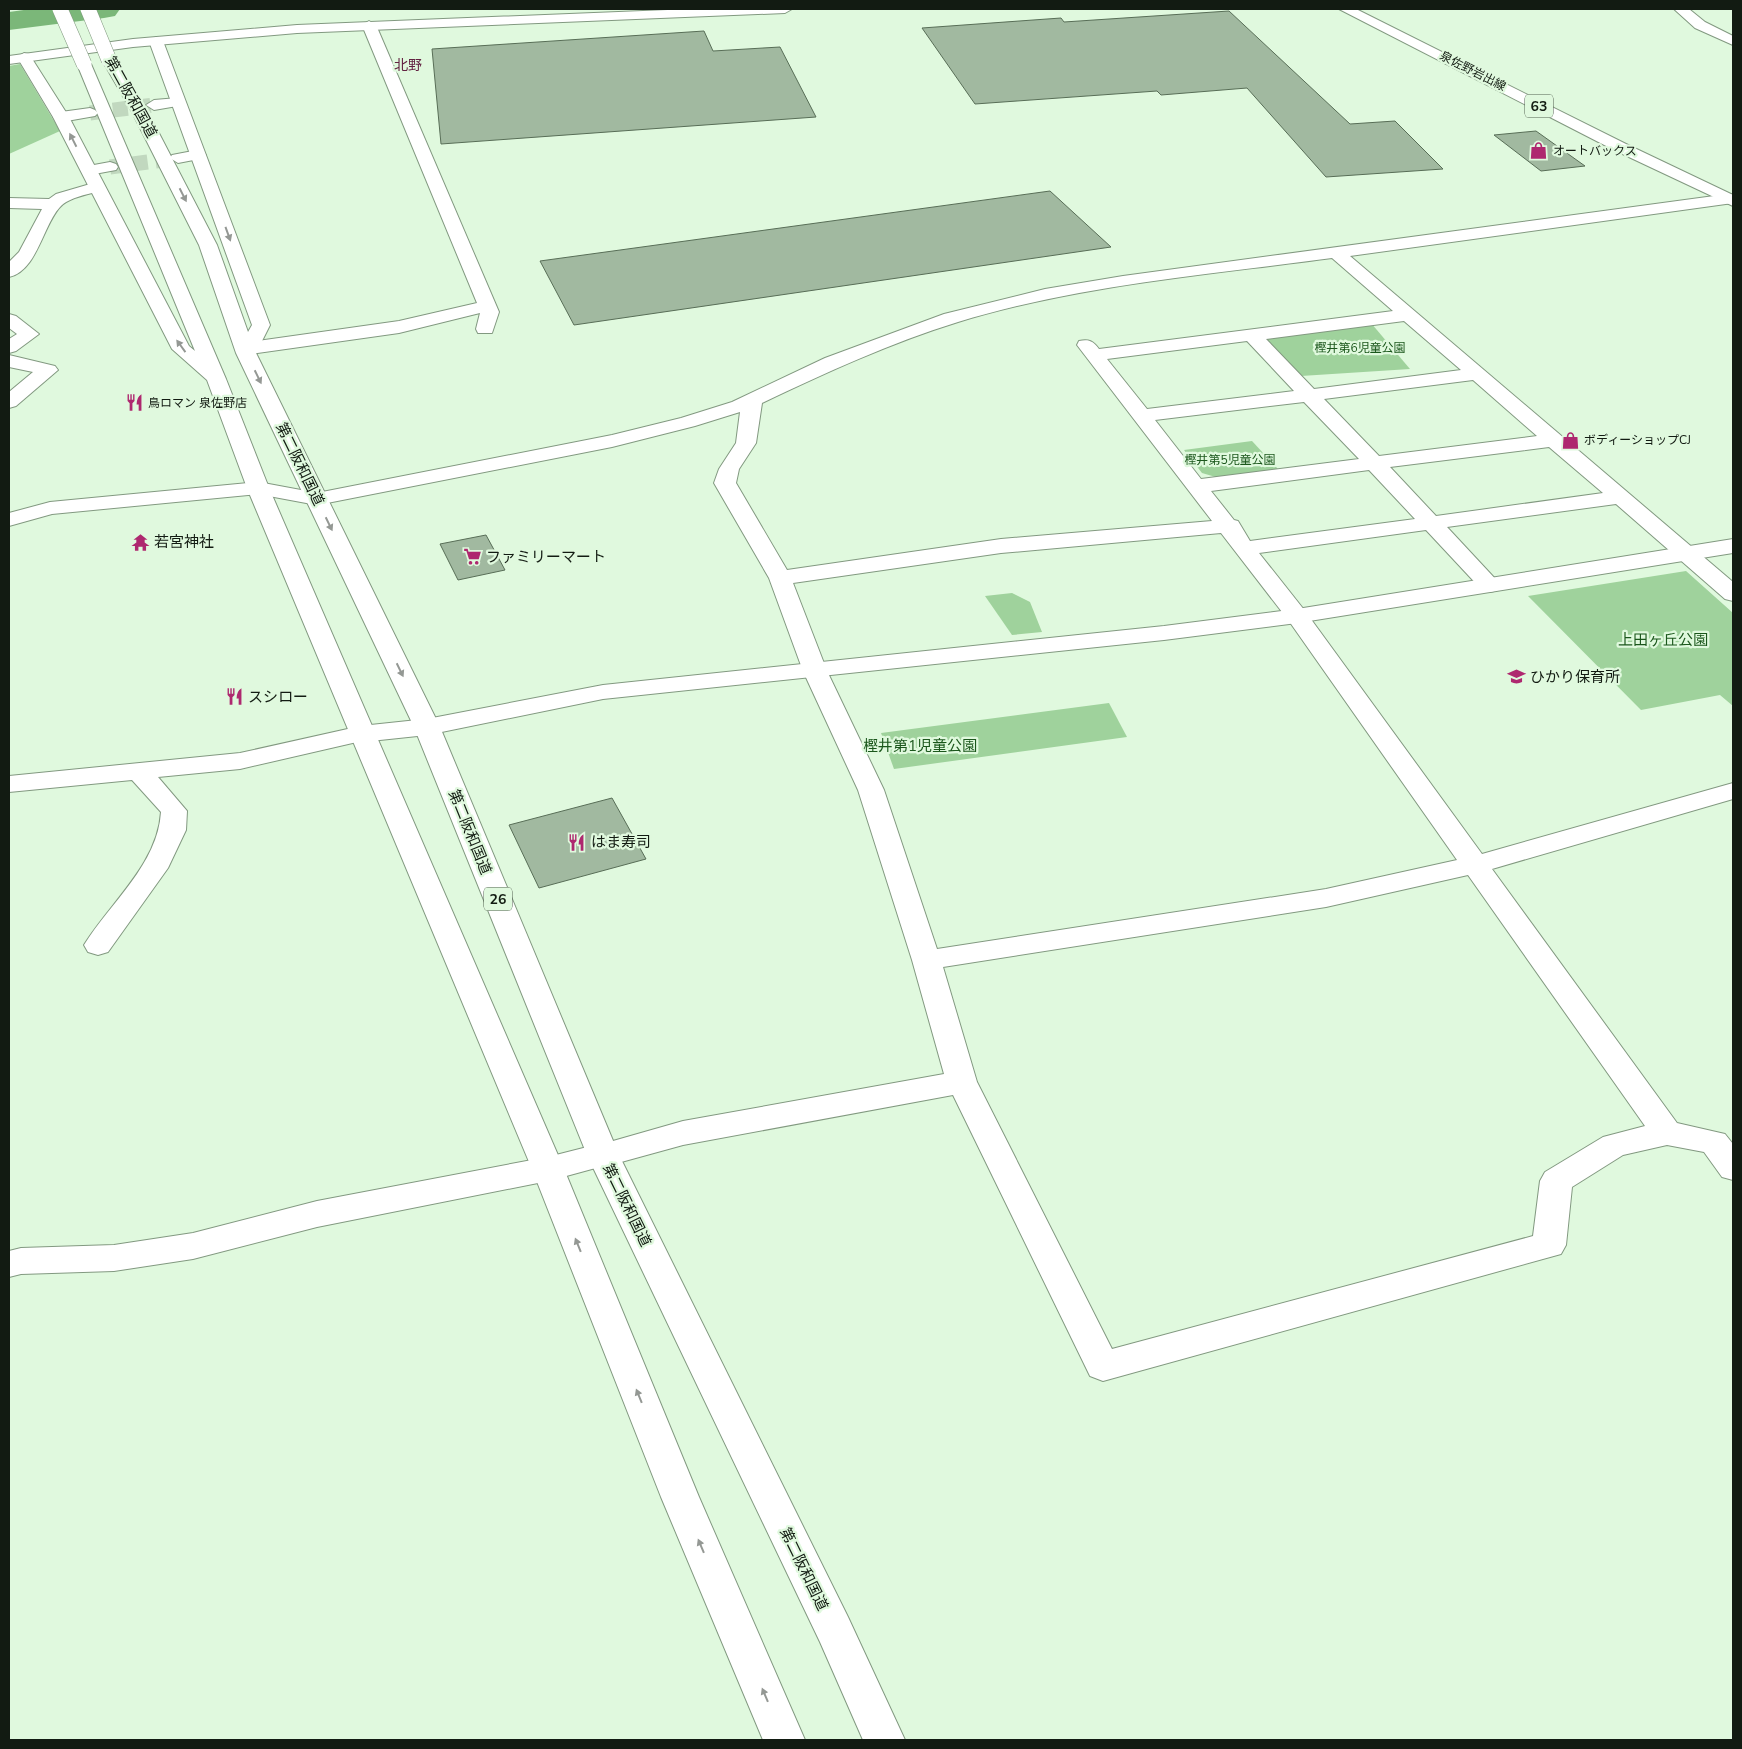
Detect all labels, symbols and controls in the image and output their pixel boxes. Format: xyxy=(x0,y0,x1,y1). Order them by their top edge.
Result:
street label: 泉佐野岩出線 xyxy=(1437,48,1509,94)
street label: 第二阪和国道 xyxy=(100,53,162,141)
district label: 北野 xyxy=(394,56,422,75)
road number: 63 xyxy=(1525,94,1553,118)
one-way arrow xyxy=(69,133,77,147)
shop icon: オートバックス xyxy=(1529,141,1549,161)
place label: オートバックス xyxy=(1553,143,1637,159)
one-way arrow xyxy=(179,188,187,203)
one-way arrow xyxy=(225,227,232,242)
one-way arrow xyxy=(176,339,186,353)
park label: 樫井第6児童公園 xyxy=(1314,340,1406,356)
one-way arrow xyxy=(254,370,262,385)
restaurant icon: 鳥ロマン 泉佐野店 xyxy=(124,393,144,413)
place label: 鳥ロマン 泉佐野店 xyxy=(148,395,247,411)
street label: 第二阪和国道 xyxy=(271,419,329,509)
shop icon: ボディーショップCJ xyxy=(1560,430,1580,450)
place label: ボディーショップCJ xyxy=(1584,432,1691,448)
park label: 樫井第5児童公園 xyxy=(1184,452,1276,468)
one-way arrow xyxy=(325,517,333,531)
temple icon: 若宮神社 xyxy=(130,532,150,552)
place label: 若宮神社 xyxy=(154,532,214,552)
supermarket icon: ファミリーマート xyxy=(462,547,482,567)
place label: ファミリーマート xyxy=(486,547,606,567)
park label: 上田ヶ丘公園 xyxy=(1618,630,1708,650)
one-way arrow xyxy=(396,663,404,677)
school or university icon: ひかり保育所 xyxy=(1506,667,1526,687)
place label: ひかり保育所 xyxy=(1530,667,1620,687)
restaurant icon: スシロー xyxy=(224,687,244,707)
place label: スシロー xyxy=(248,687,308,707)
park label: 樫井第1児童公園 xyxy=(863,736,977,756)
street label: 第二阪和国道 xyxy=(444,787,496,877)
restaurant icon: はま寿司 xyxy=(567,832,587,852)
place label: はま寿司 xyxy=(591,832,651,852)
road number: 26 xyxy=(484,888,512,911)
street label: 第二阪和国道 xyxy=(598,1160,656,1250)
one-way arrow xyxy=(574,1238,582,1252)
one-way arrow xyxy=(635,1388,643,1403)
street label: 第二阪和国道 xyxy=(775,1524,833,1614)
one-way arrow xyxy=(696,1539,704,1553)
one-way arrow xyxy=(760,1688,768,1702)

